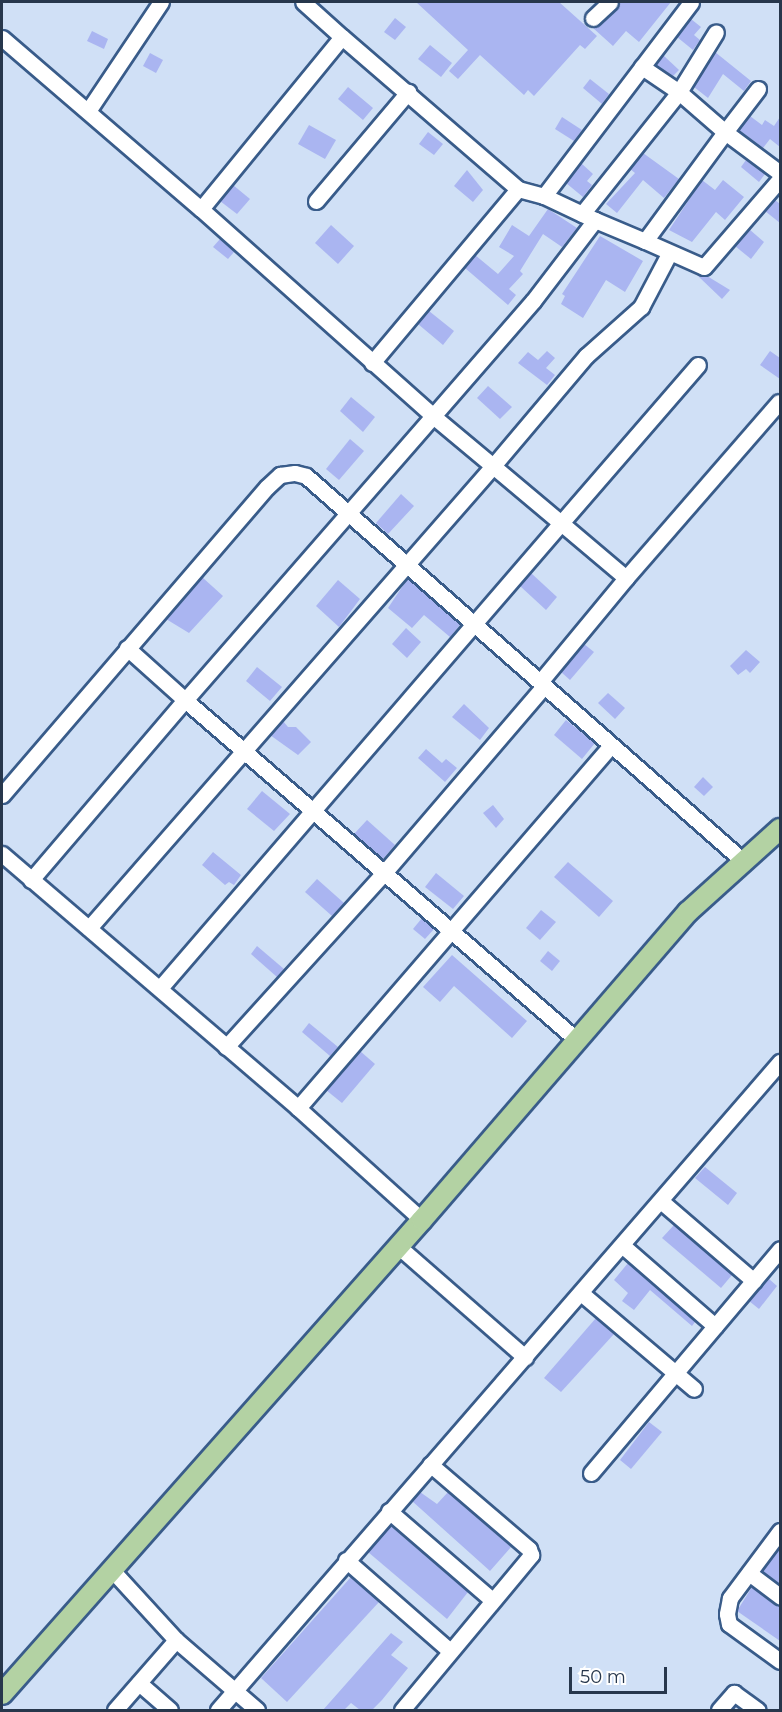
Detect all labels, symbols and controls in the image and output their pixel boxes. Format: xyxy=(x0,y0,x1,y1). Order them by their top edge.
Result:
scale bar xyxy=(572,1655,670,1693)
text: 50 m xyxy=(580,1666,626,1688)

